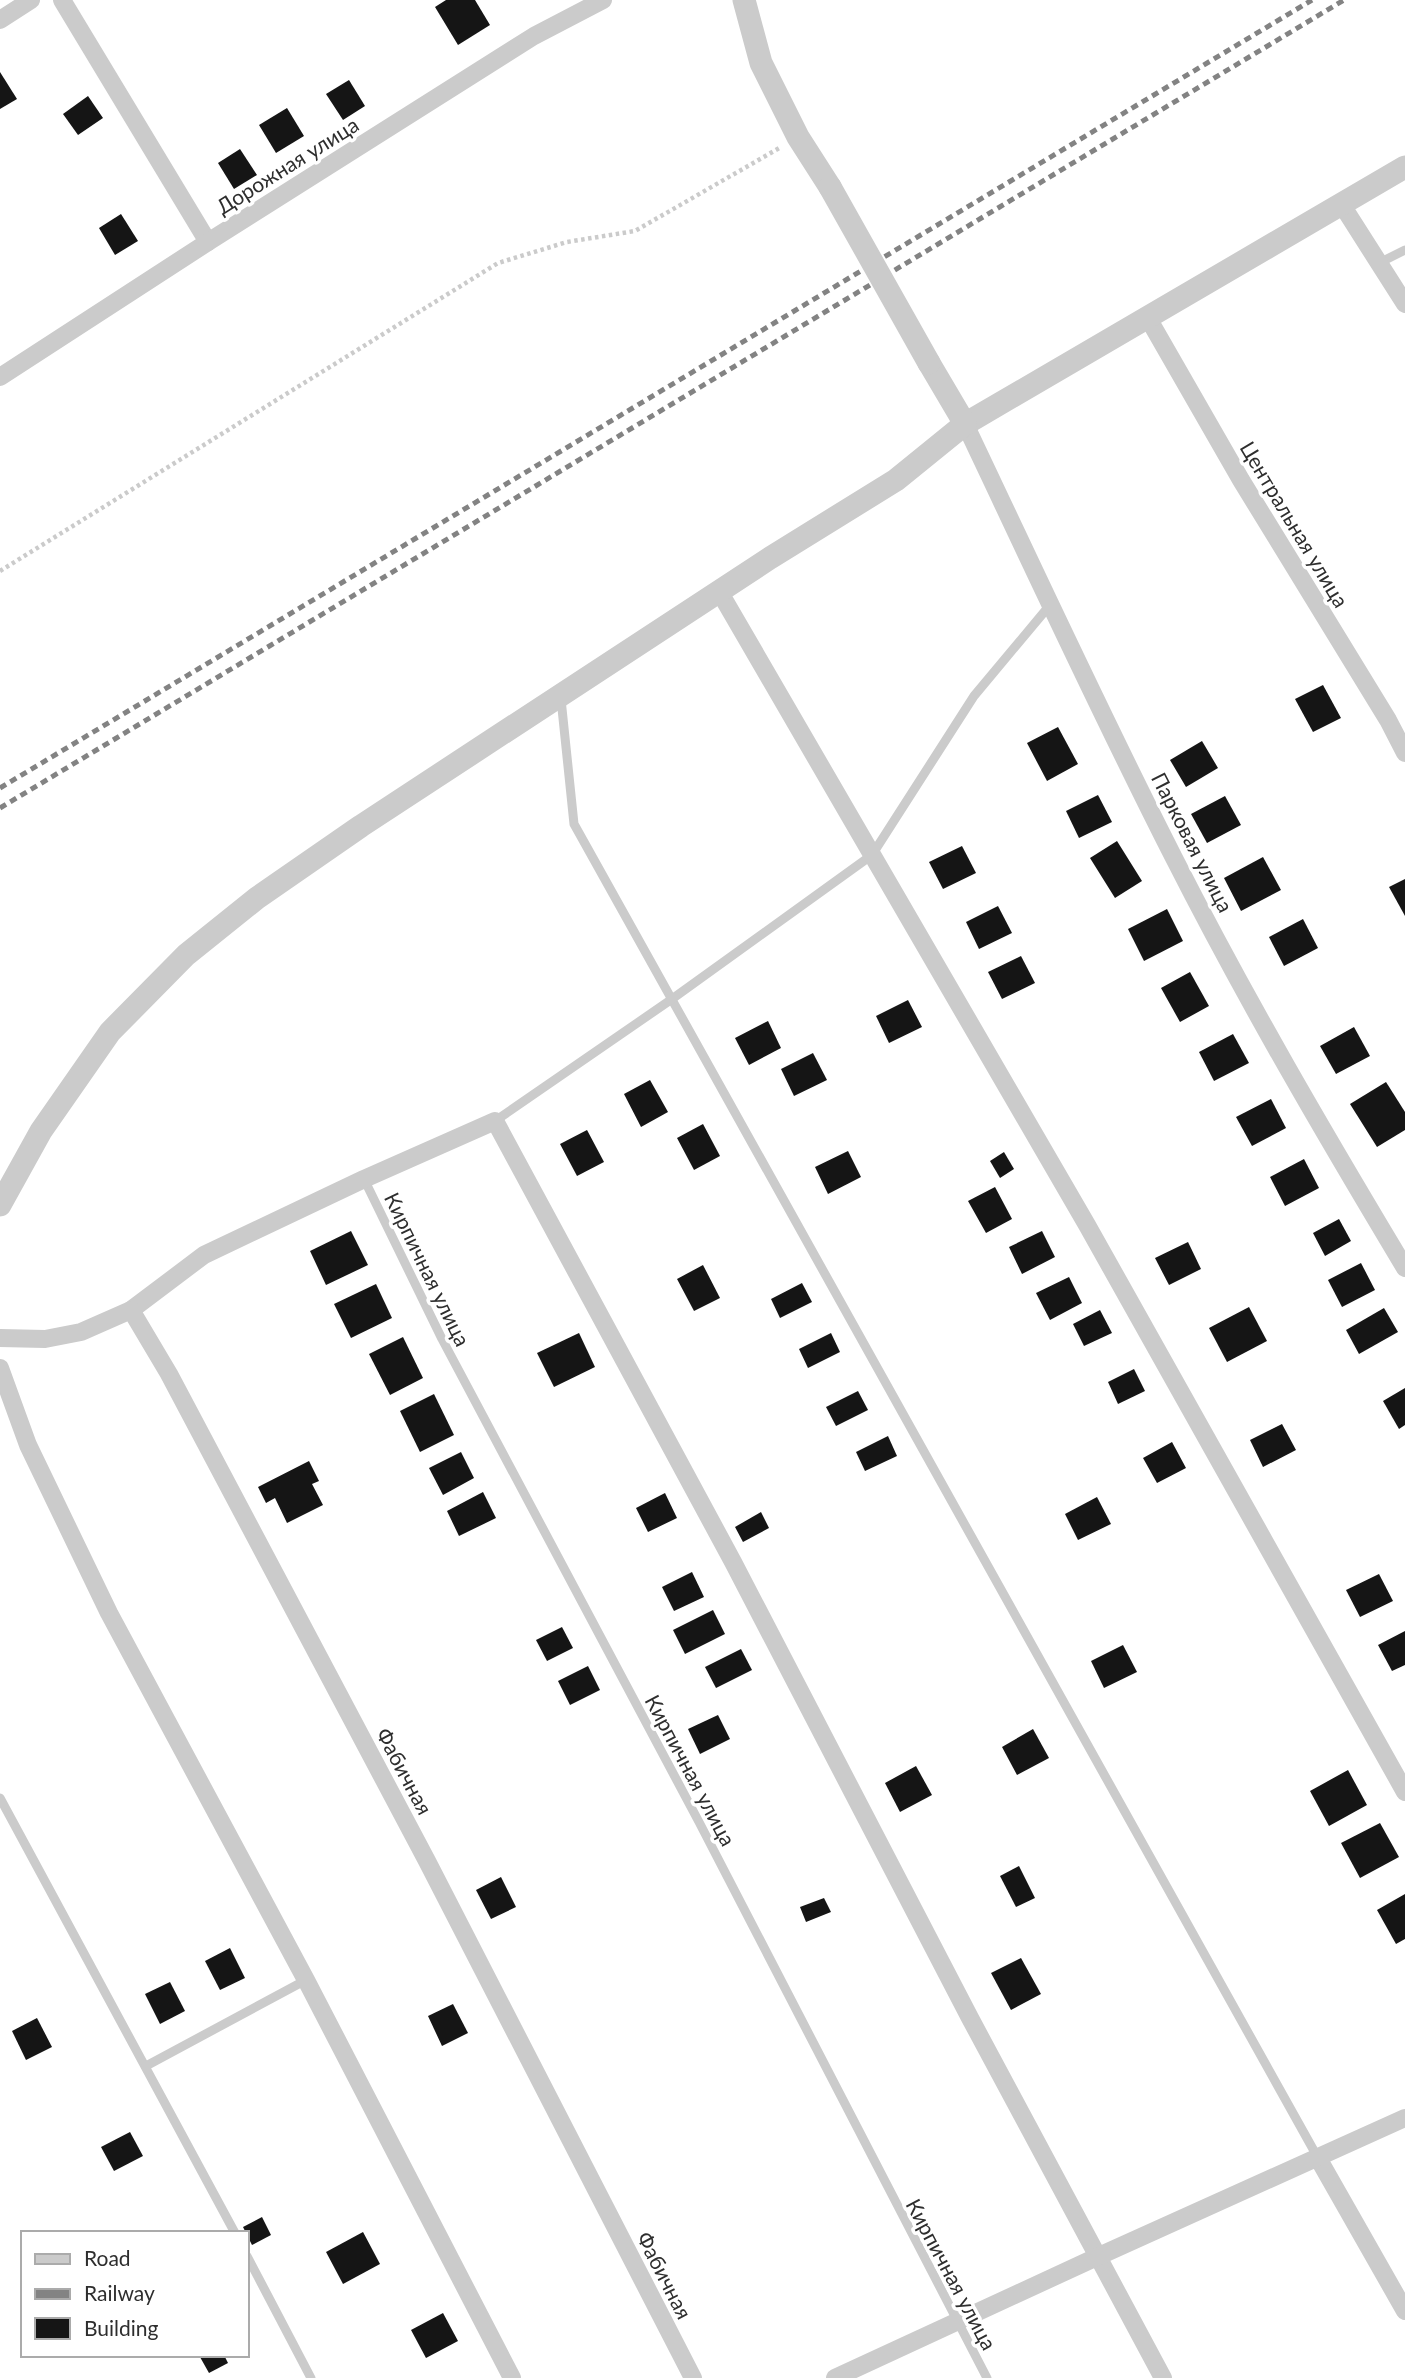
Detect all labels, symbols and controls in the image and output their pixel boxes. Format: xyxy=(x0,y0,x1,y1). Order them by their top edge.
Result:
street label: Дорожная улица xyxy=(211,111,363,219)
street label: Центральная улица xyxy=(1236,436,1354,612)
street label: Парковая улица xyxy=(1147,768,1239,916)
street label: Кирпичная улица xyxy=(380,1188,476,1350)
street label: Кирпичная улица xyxy=(641,1690,741,1850)
street label: Фабичная xyxy=(372,1723,438,1819)
street label: Кирпичная улица xyxy=(902,2194,1002,2354)
street label: Фабичная xyxy=(632,2227,698,2323)
legend xyxy=(21,2231,248,2357)
text: Road xyxy=(84,2245,131,2270)
text: Railway xyxy=(84,2280,155,2305)
text: Building xyxy=(84,2315,159,2340)

